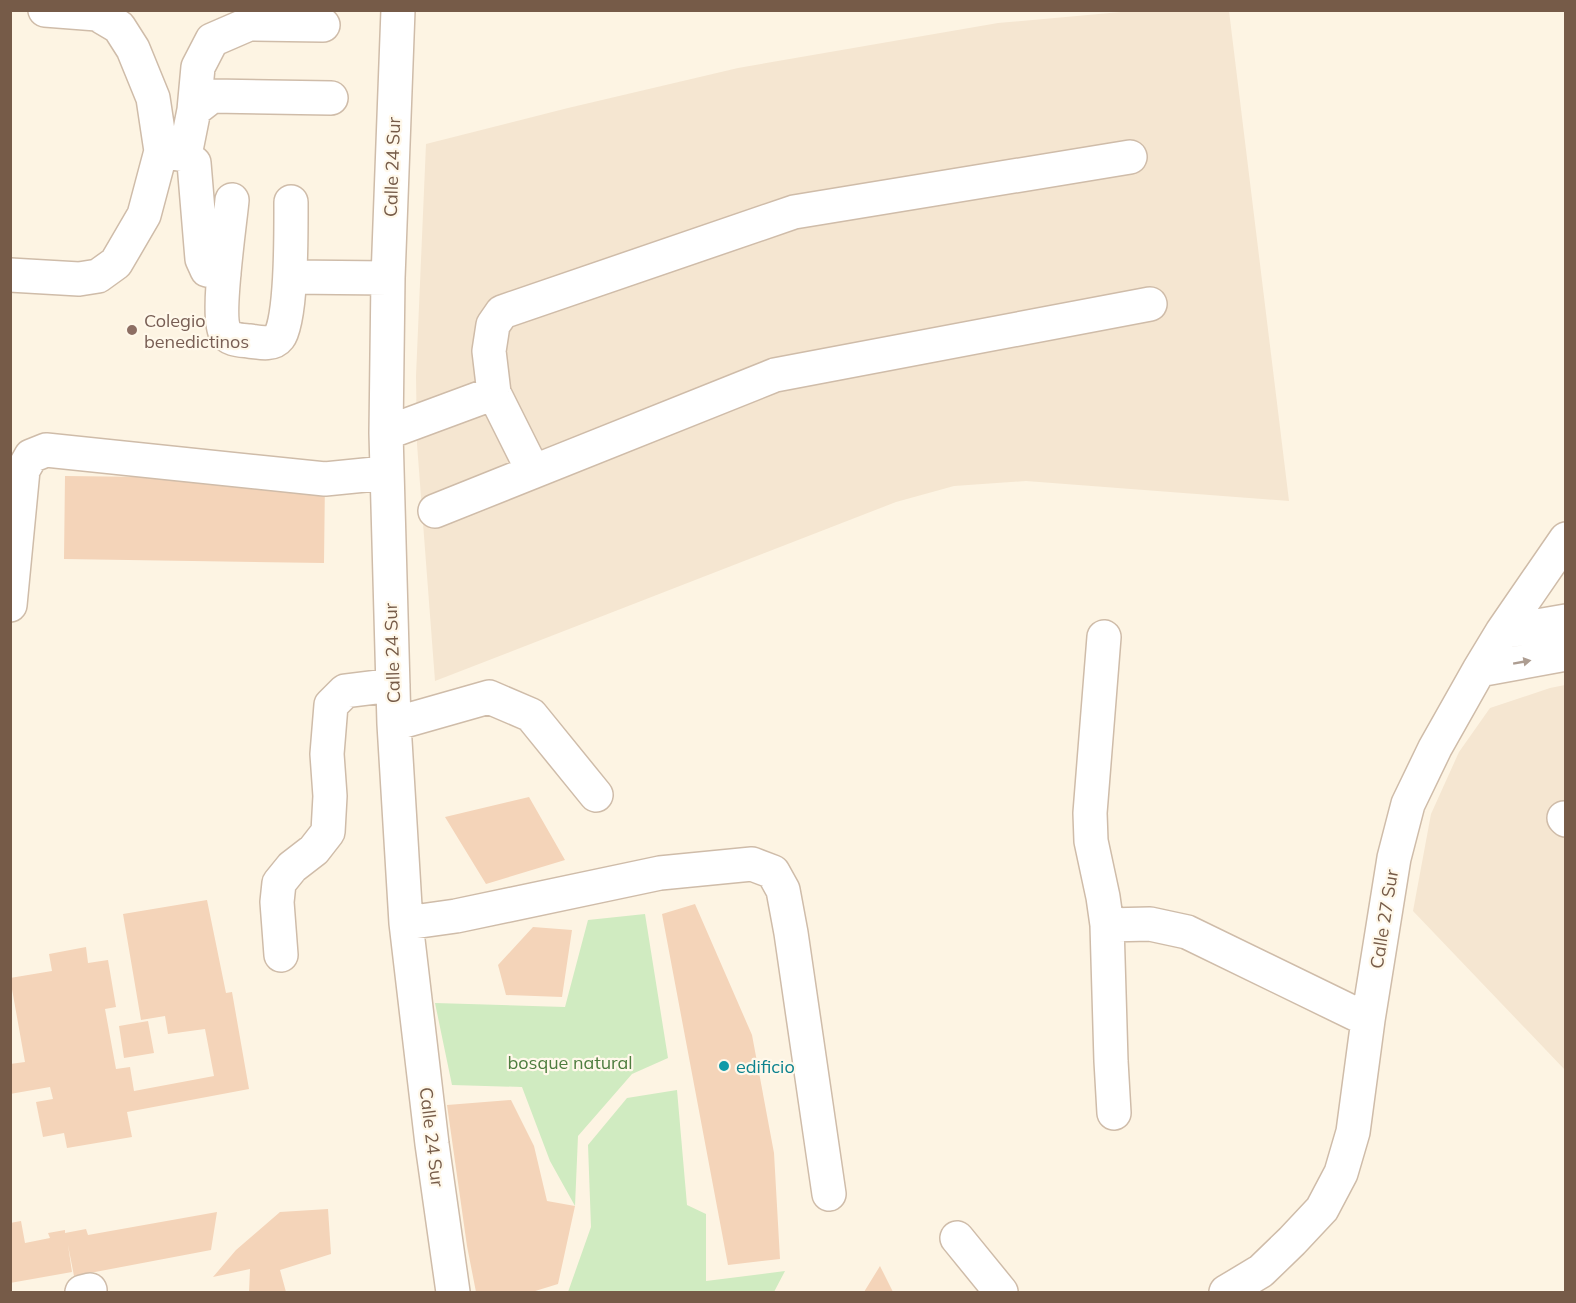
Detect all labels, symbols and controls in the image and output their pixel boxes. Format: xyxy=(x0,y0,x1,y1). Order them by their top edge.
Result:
street label: Calle 24 Sur xyxy=(379,116,405,218)
place label: Colegio benedictinos xyxy=(144,309,249,353)
marker: Colegio benedictinos xyxy=(125,323,139,337)
street label: Calle 24 Sur xyxy=(379,602,405,704)
one-way arrow xyxy=(1513,657,1532,666)
street label: Calle 27 Sur xyxy=(1365,867,1403,970)
park label: bosque natural xyxy=(507,1051,633,1074)
place label: edificio xyxy=(736,1055,795,1078)
marker: edificio xyxy=(717,1059,731,1073)
street label: Calle 24 Sur xyxy=(414,1086,450,1189)

